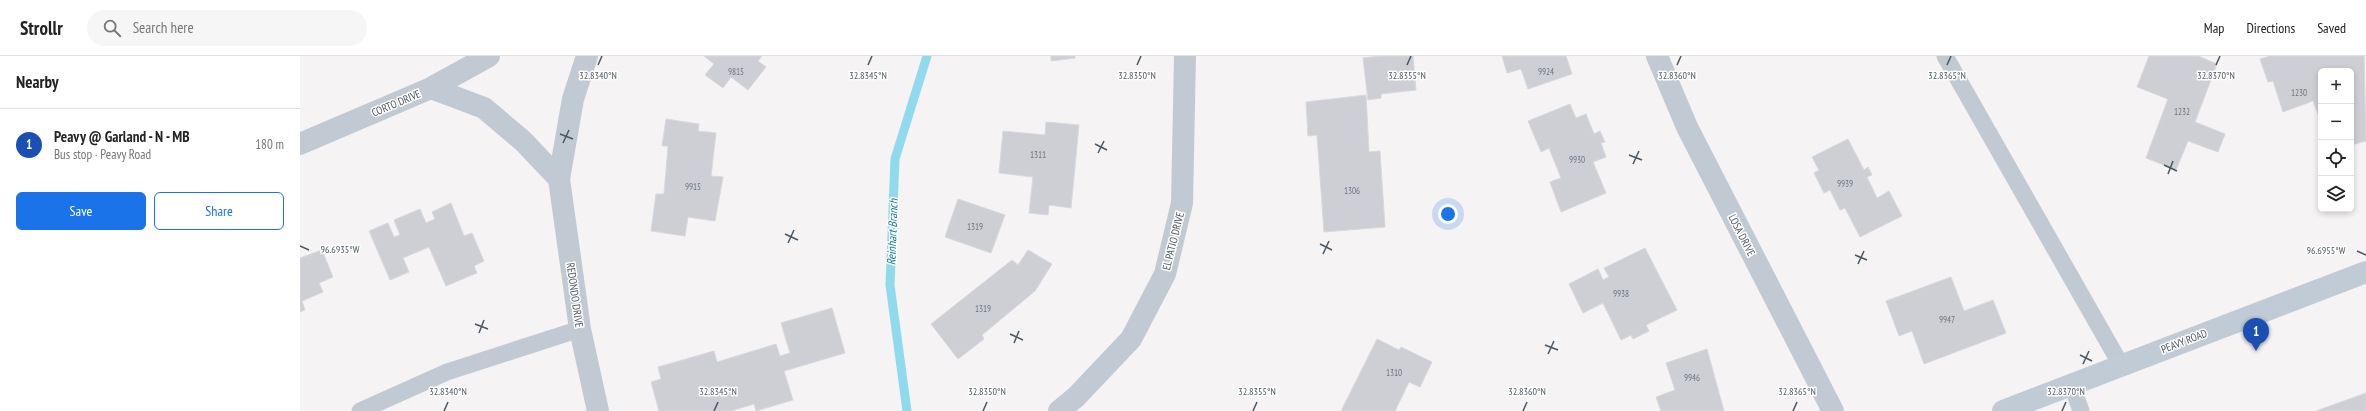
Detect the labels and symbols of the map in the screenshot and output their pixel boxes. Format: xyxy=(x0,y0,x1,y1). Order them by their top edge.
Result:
house number: 9815 xyxy=(728,66,744,77)
house number: 9924 xyxy=(1538,66,1554,77)
text: 32.8340°N xyxy=(579,69,617,82)
text: 32.8345°N xyxy=(849,69,887,82)
text: 32.8350°N xyxy=(1118,69,1156,82)
text: 32.8355°N xyxy=(1388,69,1426,82)
text: 32.8360°N xyxy=(1658,69,1696,82)
text: 32.8365°N xyxy=(1928,69,1966,82)
text: 32.8370°N xyxy=(2197,69,2235,82)
street label: CORTO DRIVE xyxy=(369,86,423,120)
house number: 1230 xyxy=(2291,87,2307,98)
house number: 1232 xyxy=(2174,106,2190,117)
house number: 1311 xyxy=(1030,149,1046,160)
house number: 9930 xyxy=(1569,154,1585,165)
house number: 9939 xyxy=(1837,178,1853,189)
house number: 9915 xyxy=(685,181,701,192)
house number: 1306 xyxy=(1344,185,1360,196)
water label: Reinhart Branch xyxy=(883,198,901,265)
your location xyxy=(1438,204,1458,224)
street label: EL PATIO DRIVE xyxy=(1159,210,1187,272)
street label: LOSA DRIVE xyxy=(1725,212,1759,259)
house number: 1319 xyxy=(967,221,983,232)
text: 96.6935°W xyxy=(321,243,360,256)
text: 96.6955°W xyxy=(2307,244,2346,257)
street label: REDONDO DRIVE xyxy=(564,262,587,329)
house number: 9938 xyxy=(1613,288,1629,299)
house number: 1319 xyxy=(975,303,991,314)
house number: 9947 xyxy=(1939,314,1955,325)
pin: 1 xyxy=(2243,318,2269,351)
street label: PEAVY ROAD xyxy=(2159,326,2209,356)
house number: 1310 xyxy=(1386,367,1402,378)
house number: 9946 xyxy=(1684,372,1700,383)
text: 32.8340°N xyxy=(429,385,467,398)
text: 32.8345°N xyxy=(699,385,737,398)
text: 32.8350°N xyxy=(968,385,1006,398)
text: 32.8355°N xyxy=(1238,385,1276,398)
text: 32.8360°N xyxy=(1508,385,1546,398)
text: 32.8365°N xyxy=(1778,385,1816,398)
text: 32.8370°N xyxy=(2047,385,2085,398)

